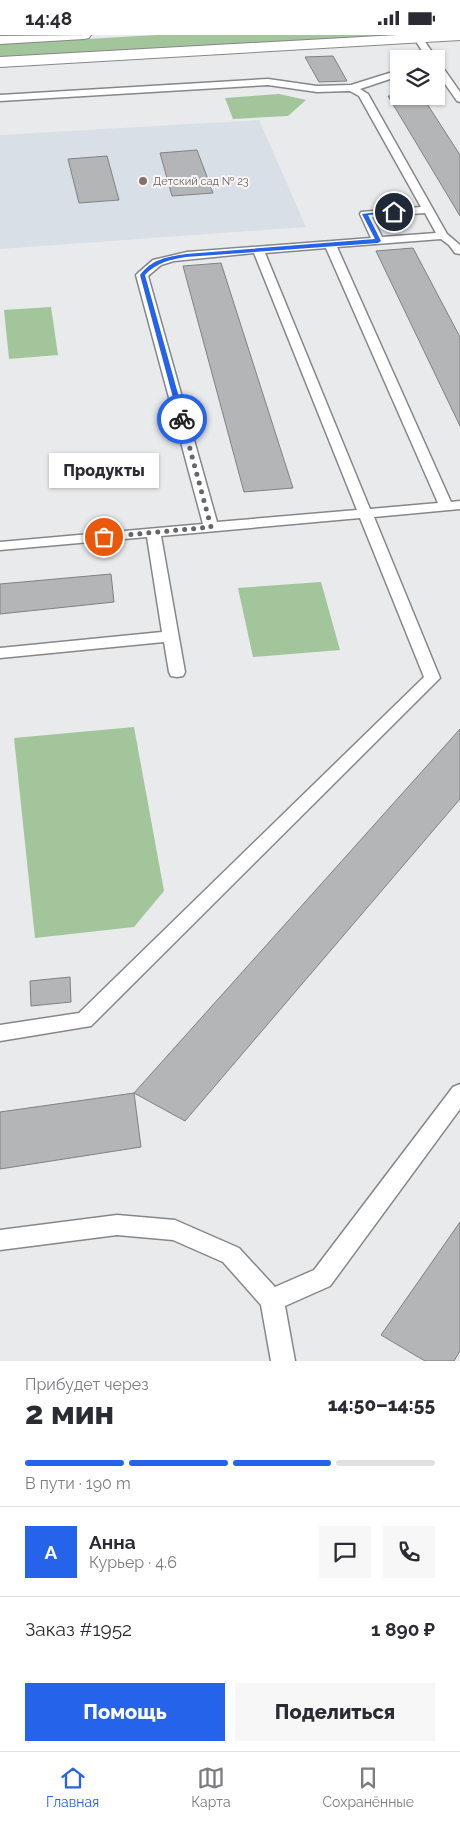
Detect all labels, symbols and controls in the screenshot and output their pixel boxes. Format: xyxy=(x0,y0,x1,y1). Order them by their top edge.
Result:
text: 14:48 xyxy=(25,7,72,29)
map controls xyxy=(390,50,445,105)
button: layers xyxy=(390,50,445,105)
marker: Детский сад № 23 xyxy=(137,175,149,187)
place label: Детский сад № 23 xyxy=(153,175,249,188)
pin xyxy=(373,191,415,233)
icon: home xyxy=(380,198,408,226)
courier xyxy=(157,394,207,444)
icon: bike xyxy=(168,405,196,433)
callout: Продукты xyxy=(49,452,159,487)
text: Продукты xyxy=(63,461,145,480)
pin xyxy=(83,516,125,558)
icon: bag xyxy=(90,523,118,551)
text: Прибудет через xyxy=(25,1375,149,1394)
text: 14:50–14:55 xyxy=(328,1393,435,1415)
text: 2 мин xyxy=(25,1394,114,1431)
text: В пути · 190 m xyxy=(25,1474,131,1493)
button: chat xyxy=(319,1526,371,1578)
button: phone xyxy=(383,1526,435,1578)
text: Анна xyxy=(89,1531,136,1553)
text: А xyxy=(45,1541,57,1563)
text: Курьер · 4.6 xyxy=(89,1553,177,1572)
text: Заказ #1952 xyxy=(25,1618,132,1640)
text: 1 890 ₽ xyxy=(371,1618,435,1640)
button: Помощь xyxy=(25,1683,225,1741)
button: Поделиться xyxy=(235,1683,435,1741)
tab: Главная xyxy=(46,1764,99,1810)
tab: Карта xyxy=(191,1764,231,1810)
tab: Сохранённые xyxy=(322,1764,414,1810)

